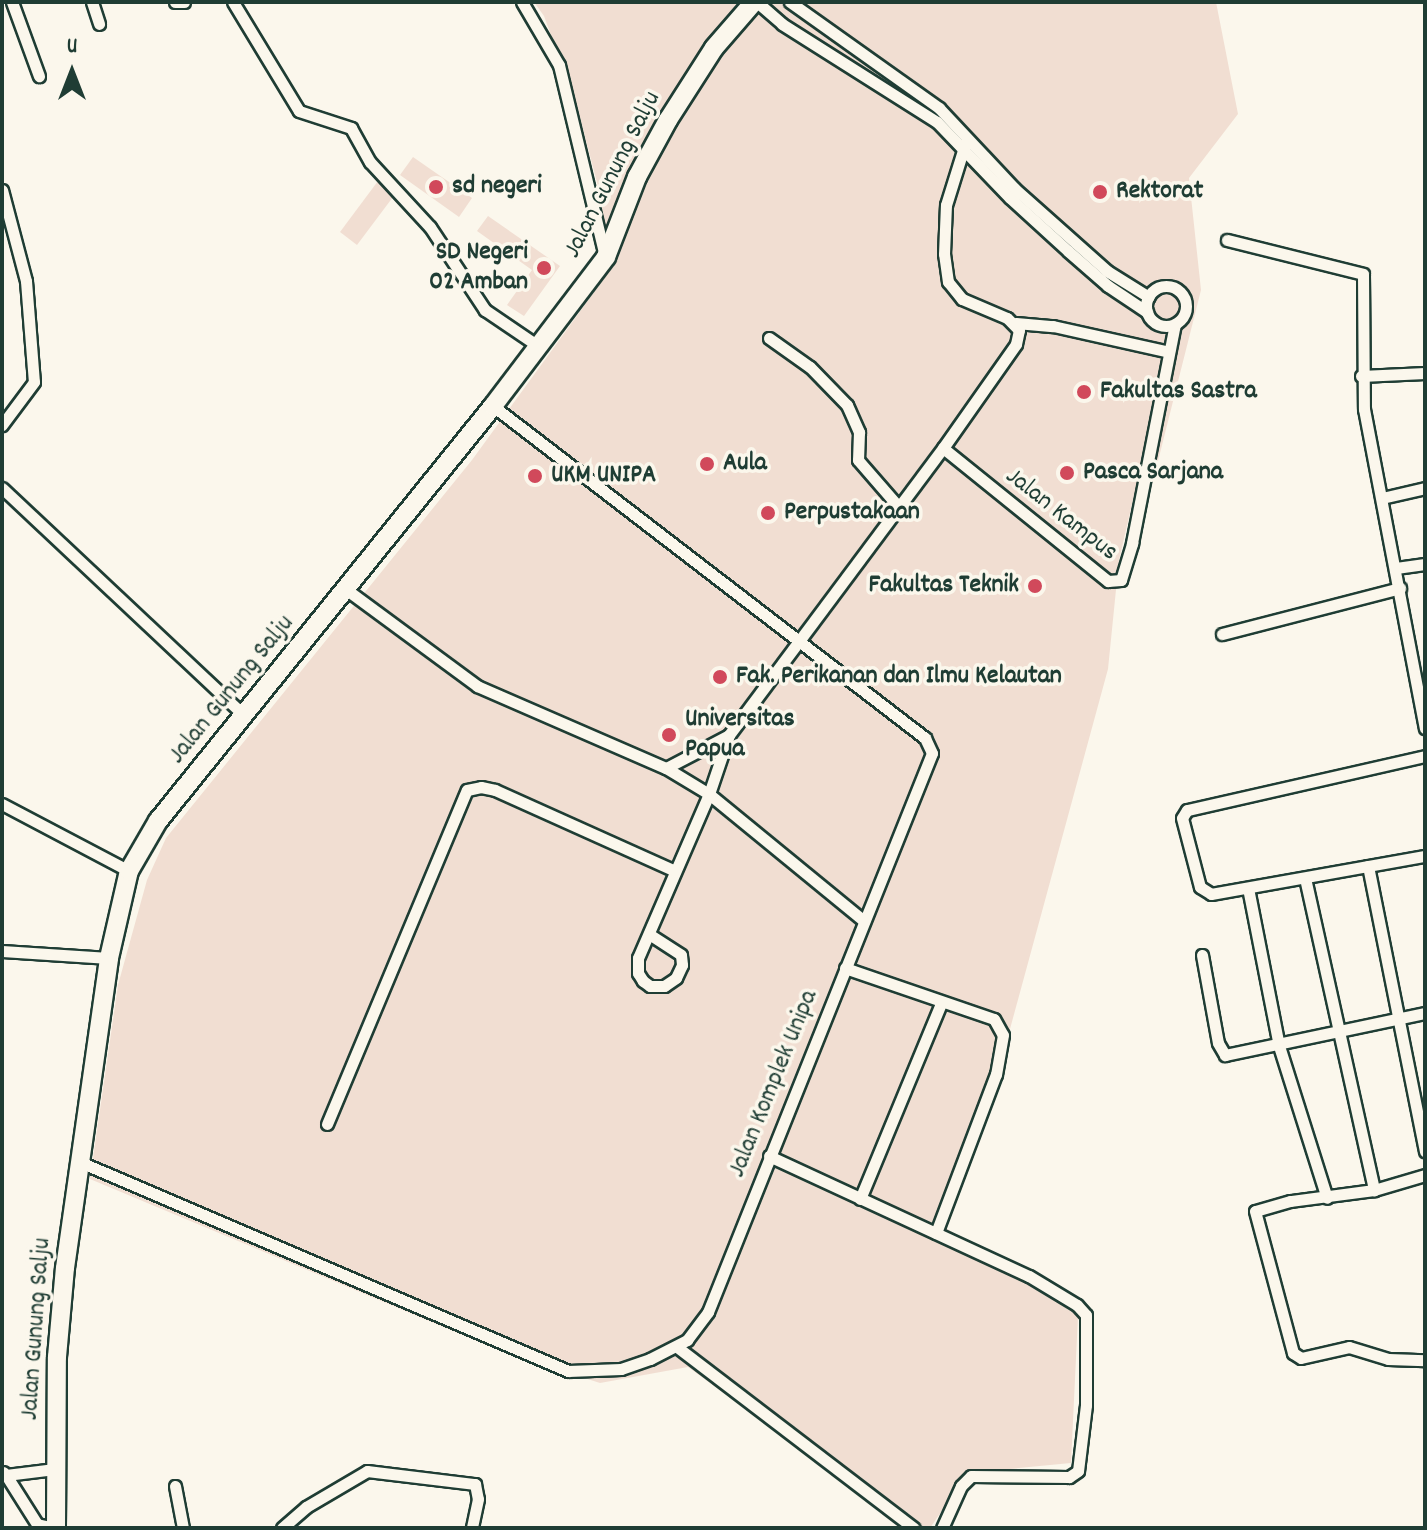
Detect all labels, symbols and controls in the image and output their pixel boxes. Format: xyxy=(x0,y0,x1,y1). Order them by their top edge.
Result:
north arrow xyxy=(32,32,112,112)
text: U xyxy=(67,32,77,63)
street label: Jalan Gunung Salju xyxy=(558,86,668,264)
place label: sd negeri xyxy=(452,171,542,203)
place label: Rektorat xyxy=(1116,176,1203,208)
marker: sd negeri xyxy=(427,178,445,196)
marker: Rektorat xyxy=(1091,183,1109,201)
place label: SD Negeri 02 Amban xyxy=(429,237,528,298)
marker: SD Negeri 02 Amban xyxy=(535,259,553,277)
place label: Fakultas Sastra xyxy=(1100,376,1257,408)
marker: Fakultas Sastra xyxy=(1075,383,1093,401)
place label: Aula xyxy=(723,448,767,480)
marker: Aula xyxy=(698,455,716,473)
place label: Pasca Sarjana xyxy=(1083,457,1223,489)
place label: UKM UNIPA xyxy=(551,460,656,492)
street label: Jalan Kampus xyxy=(999,461,1123,569)
marker: Pasca Sarjana xyxy=(1058,464,1076,482)
marker: UKM UNIPA xyxy=(526,467,544,485)
place label: Perpustakaan xyxy=(784,497,920,529)
marker: Perpustakaan xyxy=(759,504,777,522)
place label: Fakultas Teknik xyxy=(869,570,1019,602)
marker: Fakultas Teknik xyxy=(1026,577,1044,595)
street label: Jalan Gunung Salju xyxy=(162,609,302,771)
place label: Fak. Perikanan dan Ilmu Kelautan xyxy=(736,661,1062,693)
marker: Fak. Perikanan dan Ilmu Kelautan xyxy=(711,668,729,686)
place label: Universitas Papua xyxy=(685,704,795,766)
marker: Universitas Papua xyxy=(660,726,678,744)
street label: Jalan Komplek Unipa xyxy=(722,986,826,1182)
street label: Jalan Gunung Salju xyxy=(15,1237,59,1421)

